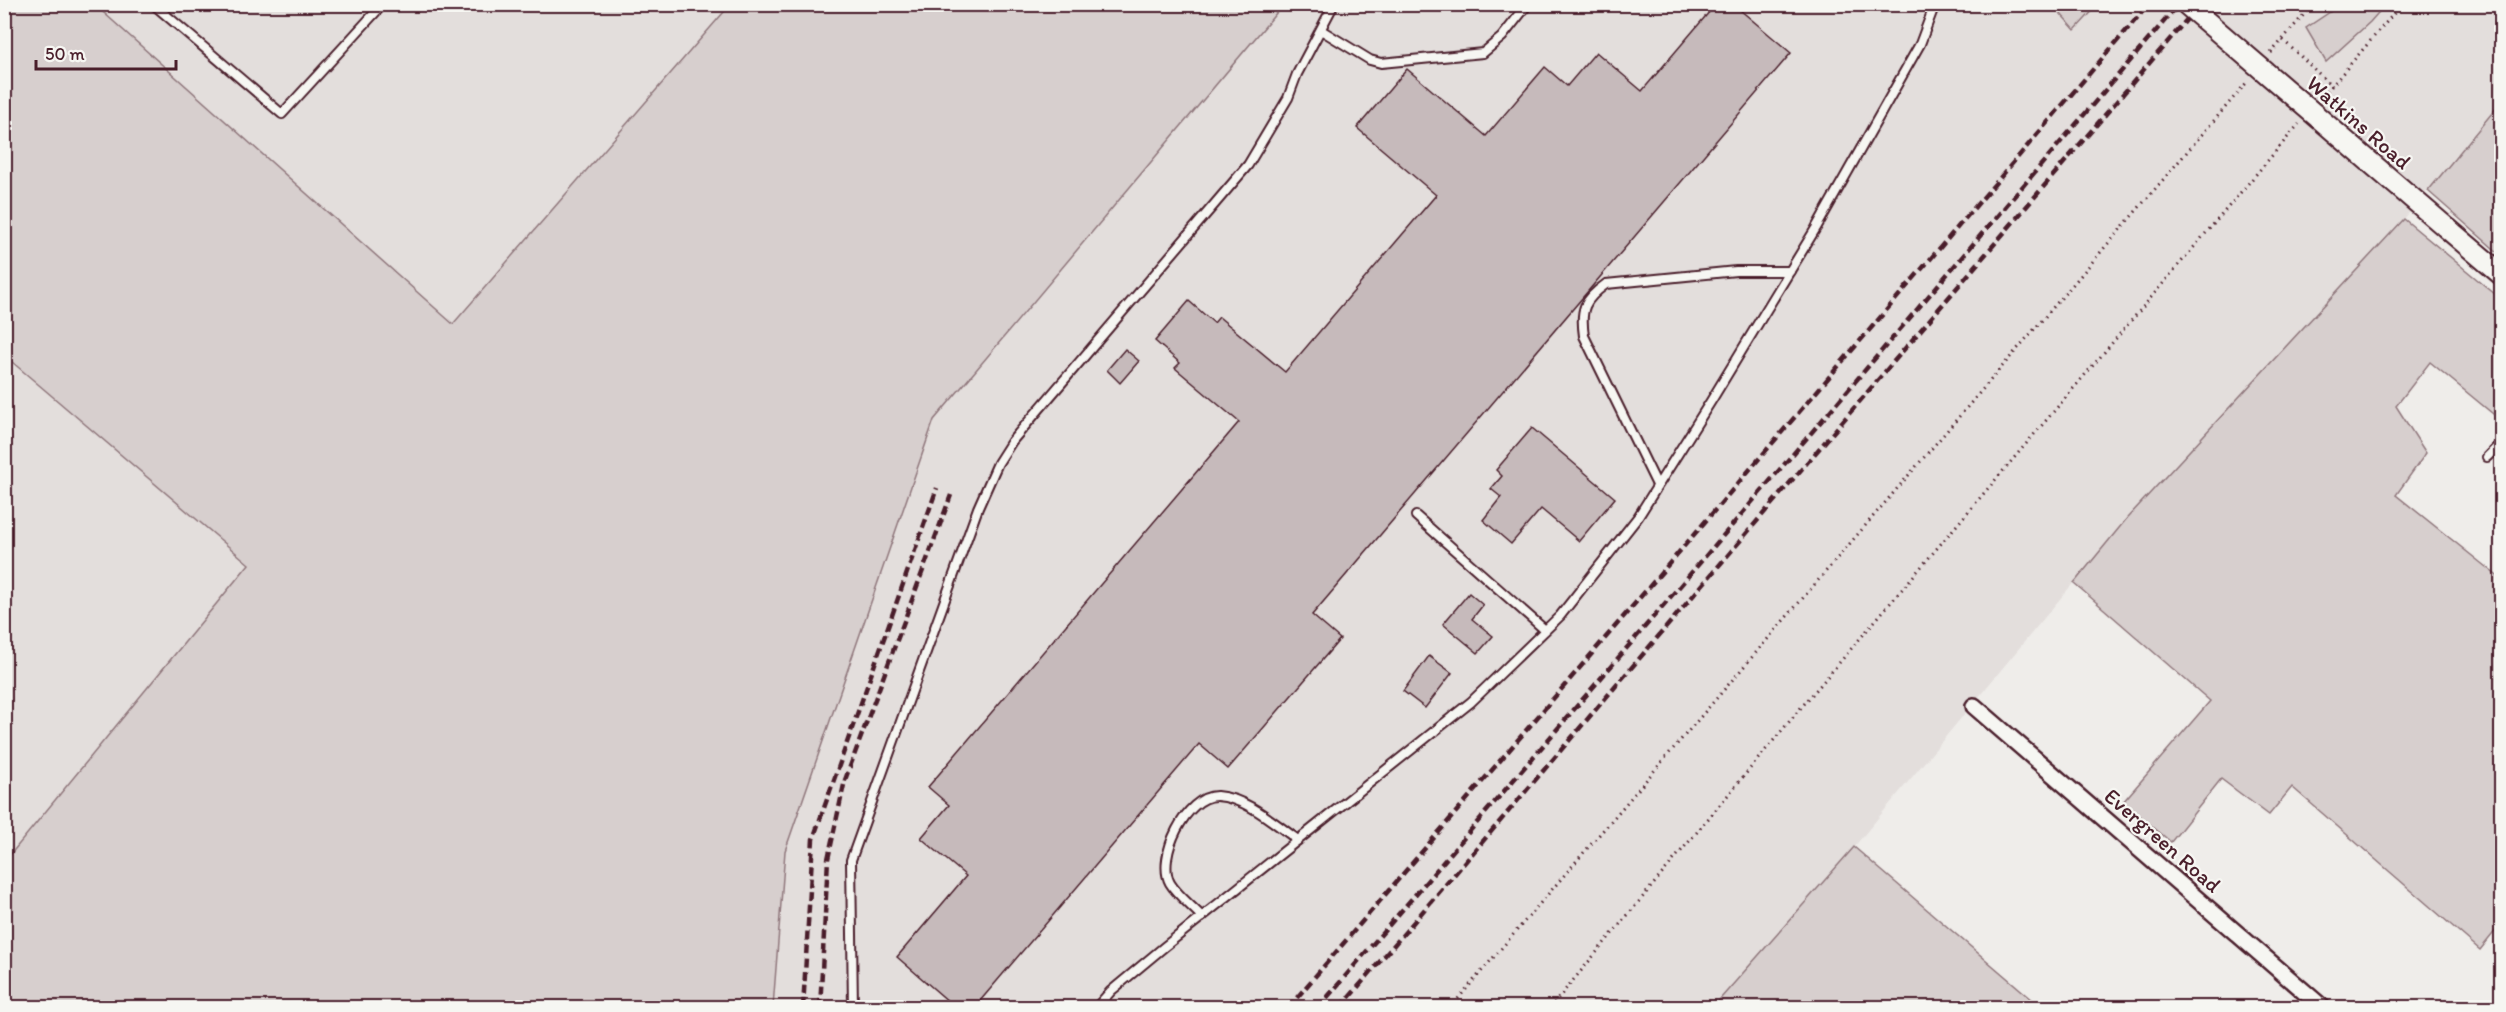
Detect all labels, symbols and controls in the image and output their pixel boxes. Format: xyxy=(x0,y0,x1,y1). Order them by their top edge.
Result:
scale bar xyxy=(36,33,176,71)
text: 50 m xyxy=(45,43,85,65)
street label: Watkins Road xyxy=(2301,70,2417,175)
street label: Evergreen Road xyxy=(2099,782,2227,898)

